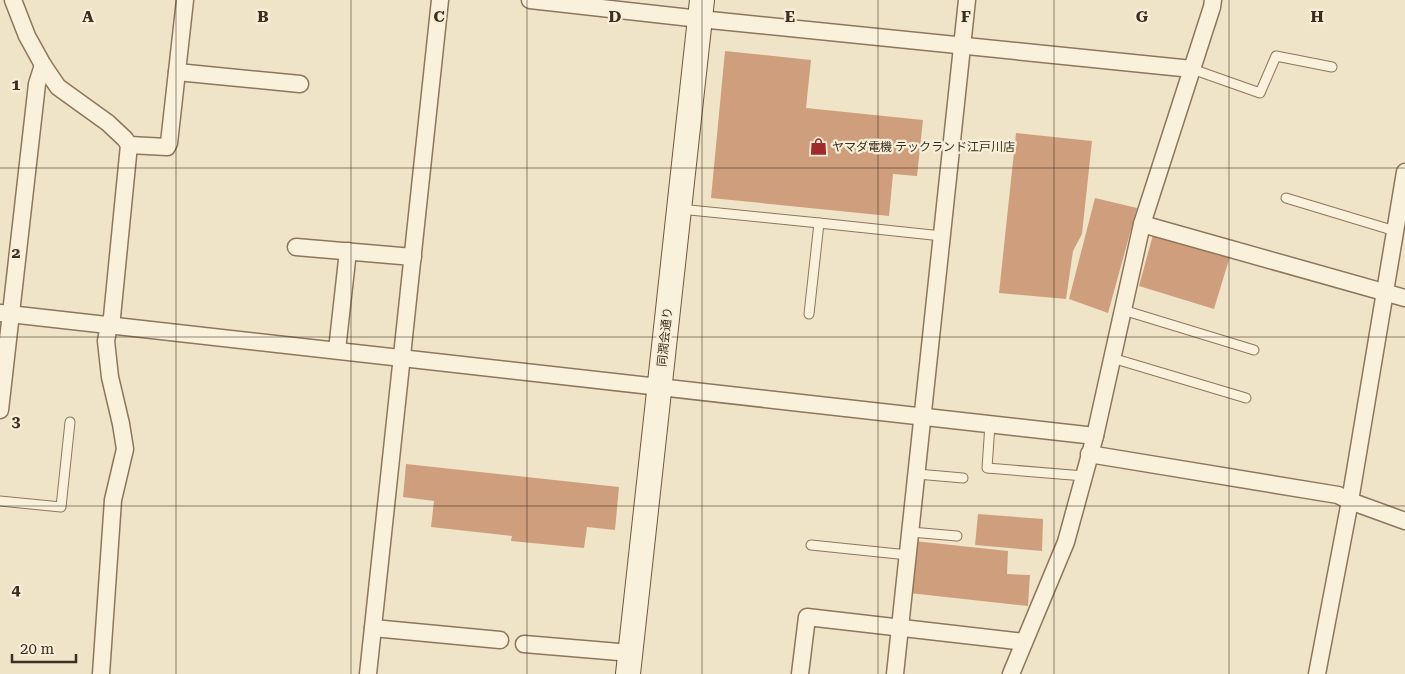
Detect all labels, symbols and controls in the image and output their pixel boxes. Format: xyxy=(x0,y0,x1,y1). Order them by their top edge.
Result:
text: A xyxy=(82,7,94,26)
text: B xyxy=(257,7,269,26)
text: C xyxy=(433,7,445,26)
text: D xyxy=(609,7,622,26)
text: E xyxy=(785,7,795,26)
text: F xyxy=(961,7,971,26)
text: G xyxy=(1136,7,1149,26)
text: H xyxy=(1310,7,1324,26)
text: 1 xyxy=(12,75,21,94)
shop icon: ヤマダ電機 テックランド江戸川店 xyxy=(808,137,828,157)
place label: ヤマダ電機 テックランド江戸川店 xyxy=(832,140,1015,154)
text: 2 xyxy=(12,243,21,262)
street label: 同潤会通り xyxy=(655,306,675,368)
text: 3 xyxy=(12,412,21,431)
text: 4 xyxy=(12,580,21,599)
scale bar xyxy=(12,632,76,664)
text: 20 m xyxy=(20,640,55,658)

